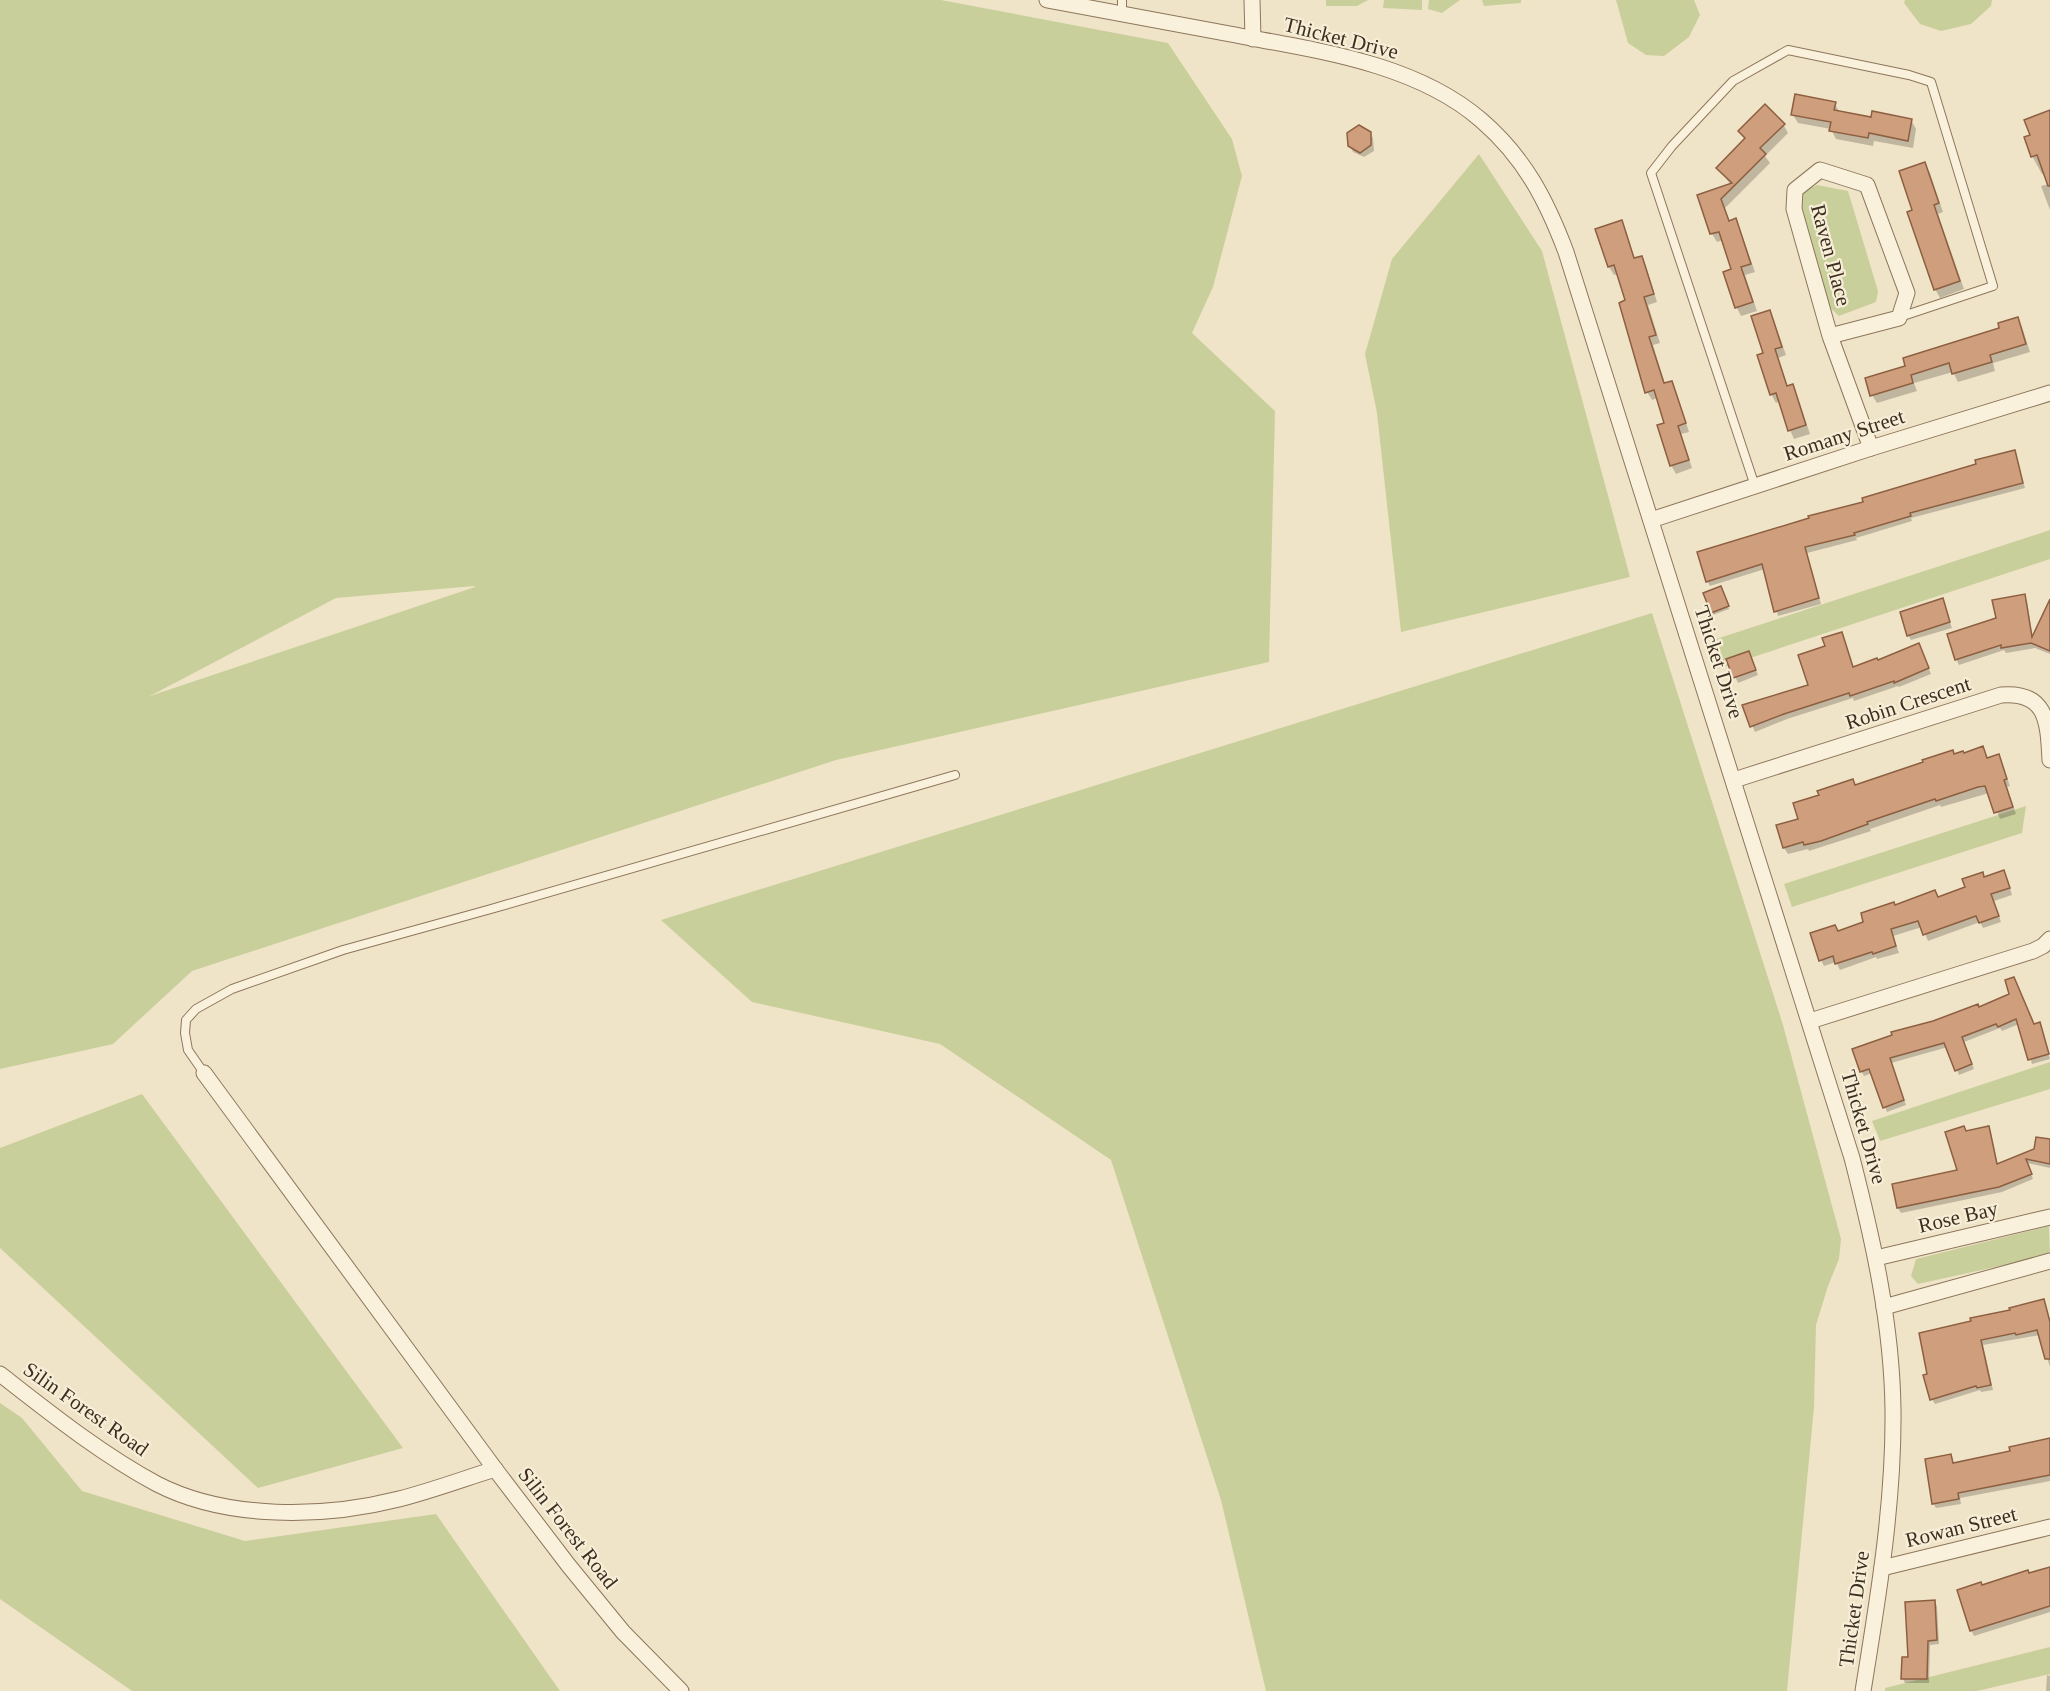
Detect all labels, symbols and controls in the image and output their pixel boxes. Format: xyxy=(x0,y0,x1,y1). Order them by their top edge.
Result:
street label: Thicket Drive xyxy=(1281,12,1401,64)
street label: Raven Place xyxy=(1806,201,1856,309)
street label: Romany Street xyxy=(1781,404,1907,466)
street label: Thicket Drive xyxy=(1689,603,1749,721)
street label: Robin Crescent xyxy=(1842,671,1974,735)
street label: Thicket Drive xyxy=(1836,1067,1892,1187)
street label: Rose Bay xyxy=(1916,1196,2001,1238)
street label: Silin Forest Road xyxy=(19,1357,154,1461)
street label: Silin Forest Road xyxy=(513,1463,623,1594)
street label: Rowan Street xyxy=(1903,1502,2019,1552)
street label: Thicket Drive xyxy=(1834,1549,1874,1669)

